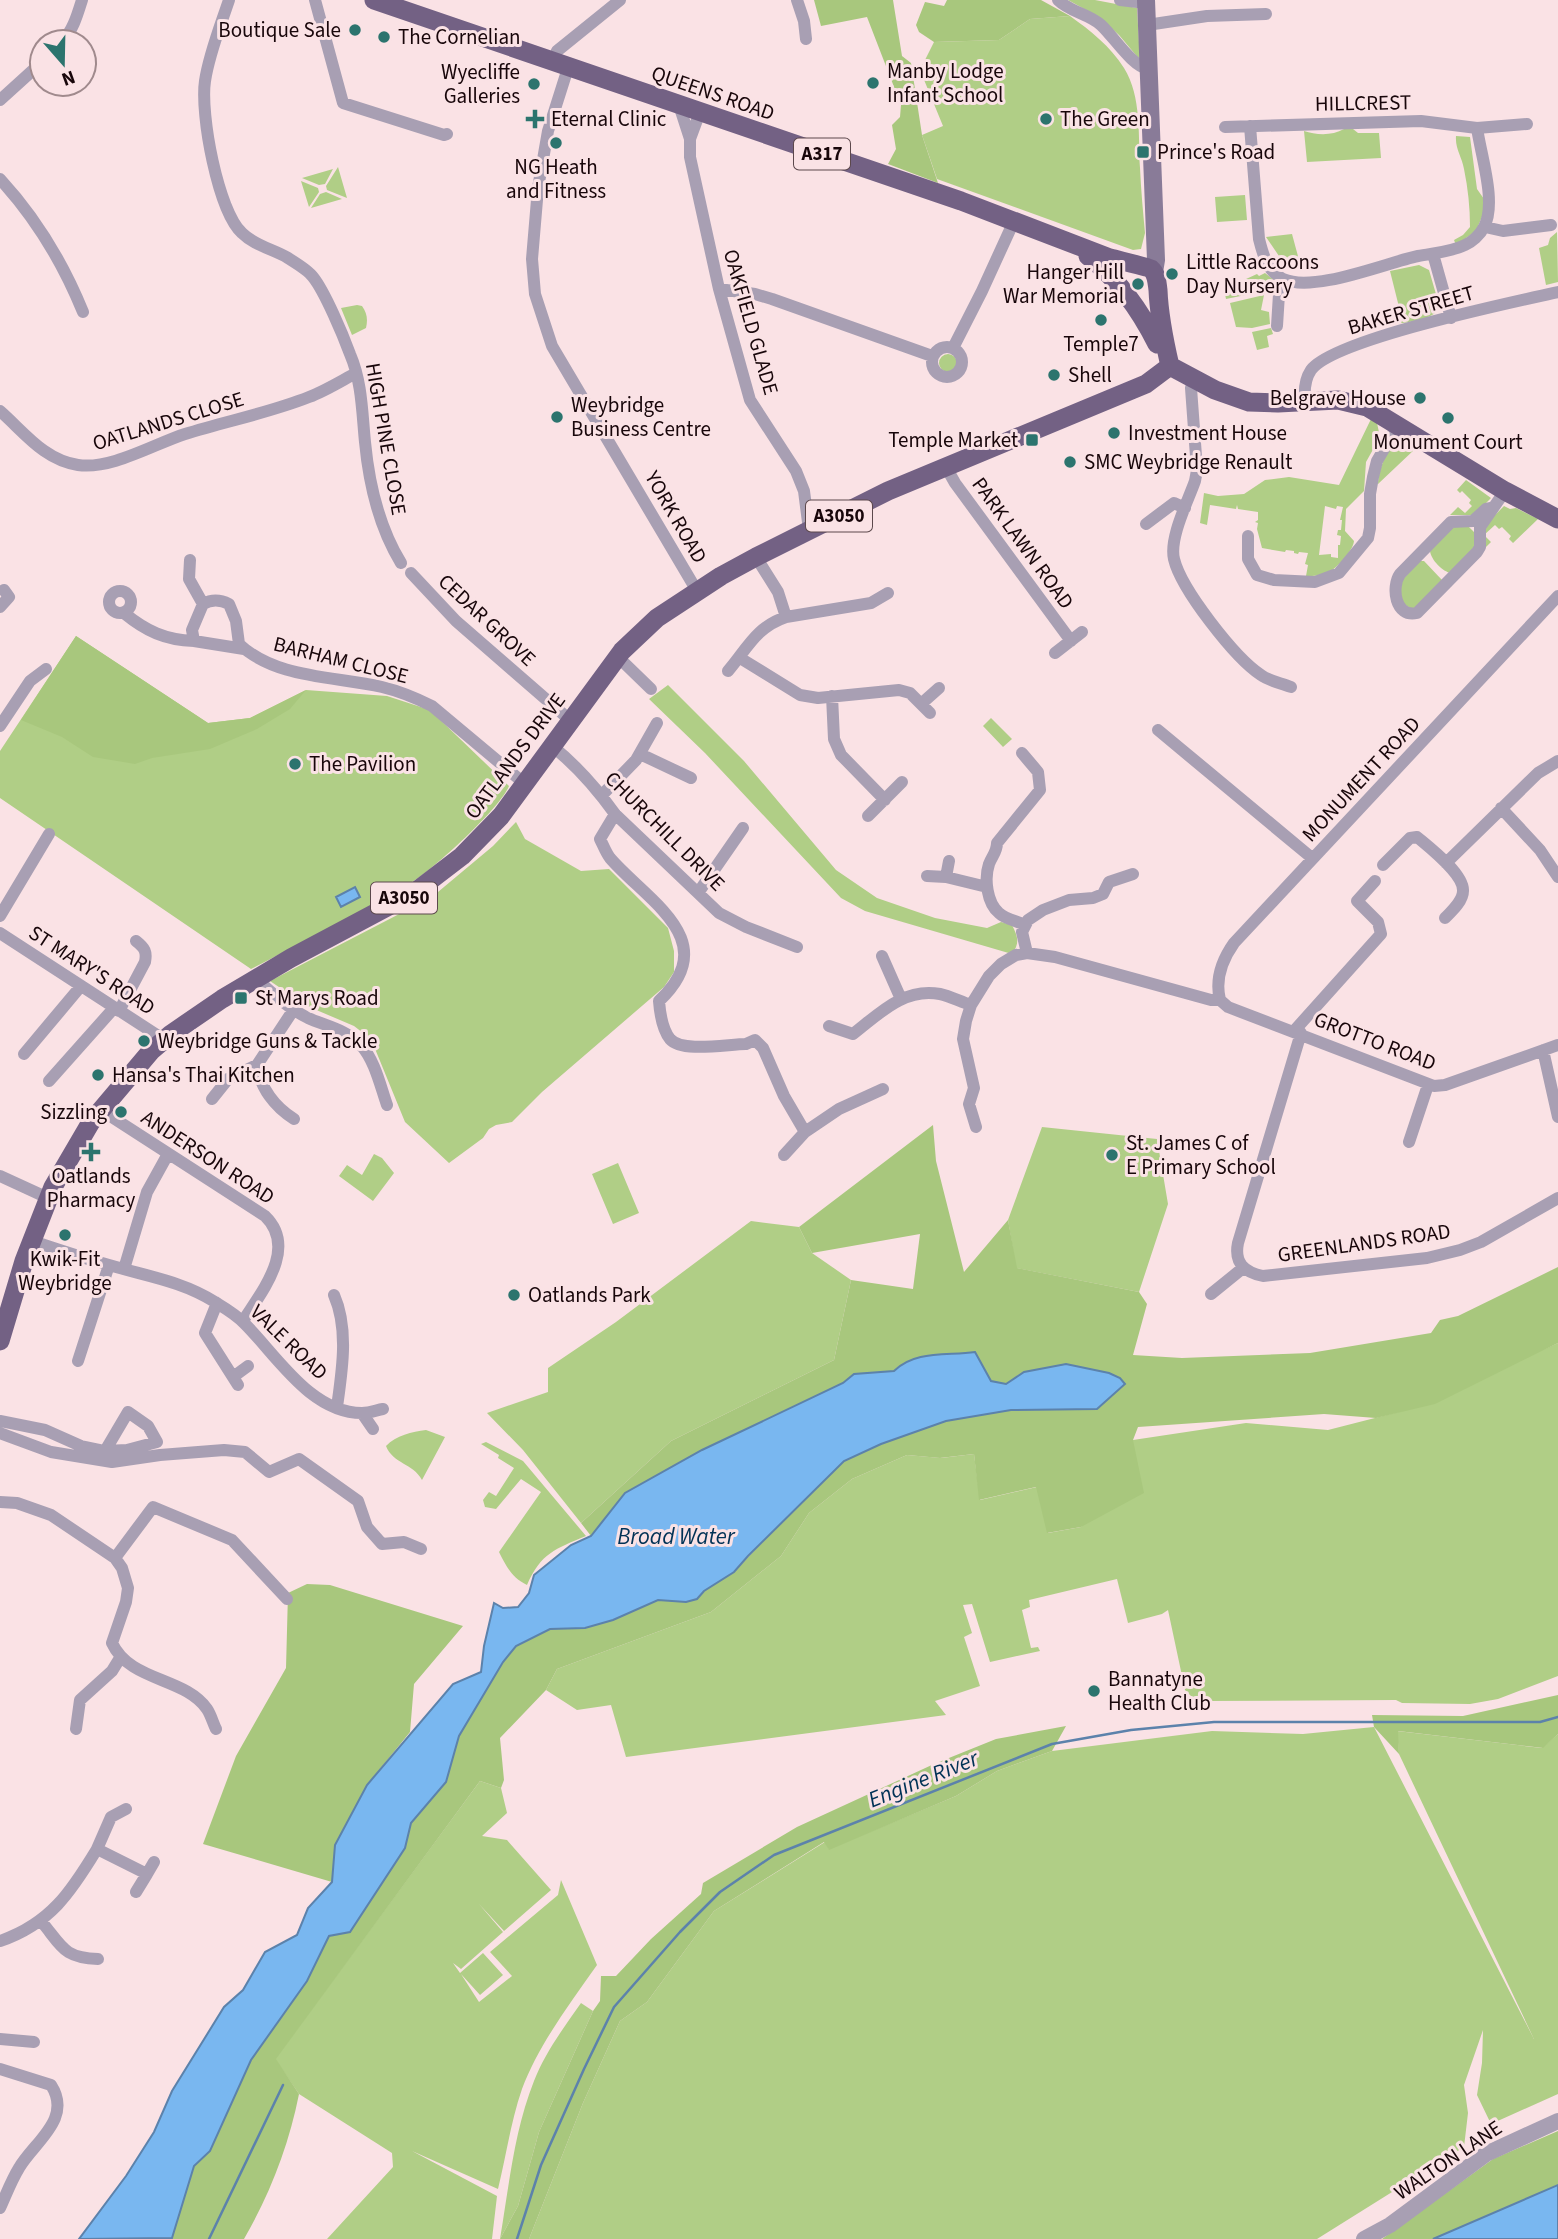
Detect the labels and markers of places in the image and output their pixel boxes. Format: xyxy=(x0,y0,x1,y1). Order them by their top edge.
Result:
place label: Boutique Sale xyxy=(218,15,341,45)
marker: Boutique Sale xyxy=(347,22,363,38)
place label: The Cornelian xyxy=(398,22,520,52)
marker: The Cornelian xyxy=(376,29,392,45)
place label: Manby Lodge Infant School xyxy=(887,56,1004,110)
place label: Wyecliffe Galleries xyxy=(441,57,520,111)
marker: Manby Lodge Infant School xyxy=(865,75,881,91)
marker: Wyecliffe Galleries xyxy=(526,76,542,92)
place label: Eternal Clinic xyxy=(551,104,667,134)
place label: The Green xyxy=(1060,104,1150,134)
marker: Eternal Clinic xyxy=(525,109,545,129)
marker: The Green xyxy=(1038,111,1054,127)
marker: NG Heath and Fitness xyxy=(548,135,564,151)
place label: Prince's Road xyxy=(1157,137,1275,167)
marker: Prince's Road xyxy=(1135,144,1151,160)
place label: NG Heath and Fitness xyxy=(506,152,606,206)
place label: Little Raccoons Day Nursery xyxy=(1186,247,1319,301)
place label: Hanger Hill War Memorial xyxy=(1003,257,1124,311)
marker: Little Raccoons Day Nursery xyxy=(1164,266,1180,282)
marker: Hanger Hill War Memorial xyxy=(1130,276,1146,292)
marker: Temple7 xyxy=(1093,312,1109,328)
place label: Temple7 xyxy=(1063,329,1139,359)
place label: Shell xyxy=(1068,360,1112,390)
marker: Shell xyxy=(1046,367,1062,383)
place label: Belgrave House xyxy=(1270,383,1406,413)
place label: Weybridge Business Centre xyxy=(571,390,711,444)
marker: Belgrave House xyxy=(1412,390,1428,406)
marker: Weybridge Business Centre xyxy=(549,409,565,425)
marker: Monument Court xyxy=(1440,410,1456,426)
place label: Investment House xyxy=(1128,418,1287,448)
place label: Temple Market xyxy=(888,425,1018,455)
marker: Investment House xyxy=(1106,425,1122,441)
place label: Monument Court xyxy=(1373,427,1523,457)
marker: Temple Market xyxy=(1024,432,1040,448)
place label: SMC Weybridge Renault xyxy=(1084,447,1292,477)
marker: SMC Weybridge Renault xyxy=(1062,454,1078,470)
place label: The Pavilion xyxy=(309,749,416,779)
marker: The Pavilion xyxy=(287,756,303,772)
place label: St Marys Road xyxy=(255,983,379,1013)
marker: St Marys Road xyxy=(233,990,249,1006)
place label: Weybridge Guns & Tackle xyxy=(158,1026,377,1056)
marker: Weybridge Guns & Tackle xyxy=(136,1033,152,1049)
place label: Hansa's Thai Kitchen xyxy=(112,1060,295,1090)
marker: Hansa's Thai Kitchen xyxy=(90,1067,106,1083)
place label: Sizzling xyxy=(40,1097,107,1127)
marker: Sizzling xyxy=(113,1104,129,1120)
place label: St. James C of E Primary School xyxy=(1126,1128,1276,1182)
marker: Oatlands Pharmacy xyxy=(83,1144,99,1160)
marker: St. James C of E Primary School xyxy=(1104,1147,1120,1163)
place label: Oatlands Pharmacy xyxy=(47,1161,136,1215)
marker: Kwik-Fit Weybridge xyxy=(57,1227,73,1243)
place label: Kwik-Fit Weybridge xyxy=(18,1244,112,1298)
place label: Oatlands Park xyxy=(528,1280,651,1310)
marker: Oatlands Park xyxy=(506,1287,522,1303)
place label: Bannatyne Health Club xyxy=(1108,1664,1211,1718)
marker: Bannatyne Health Club xyxy=(1086,1683,1102,1699)

